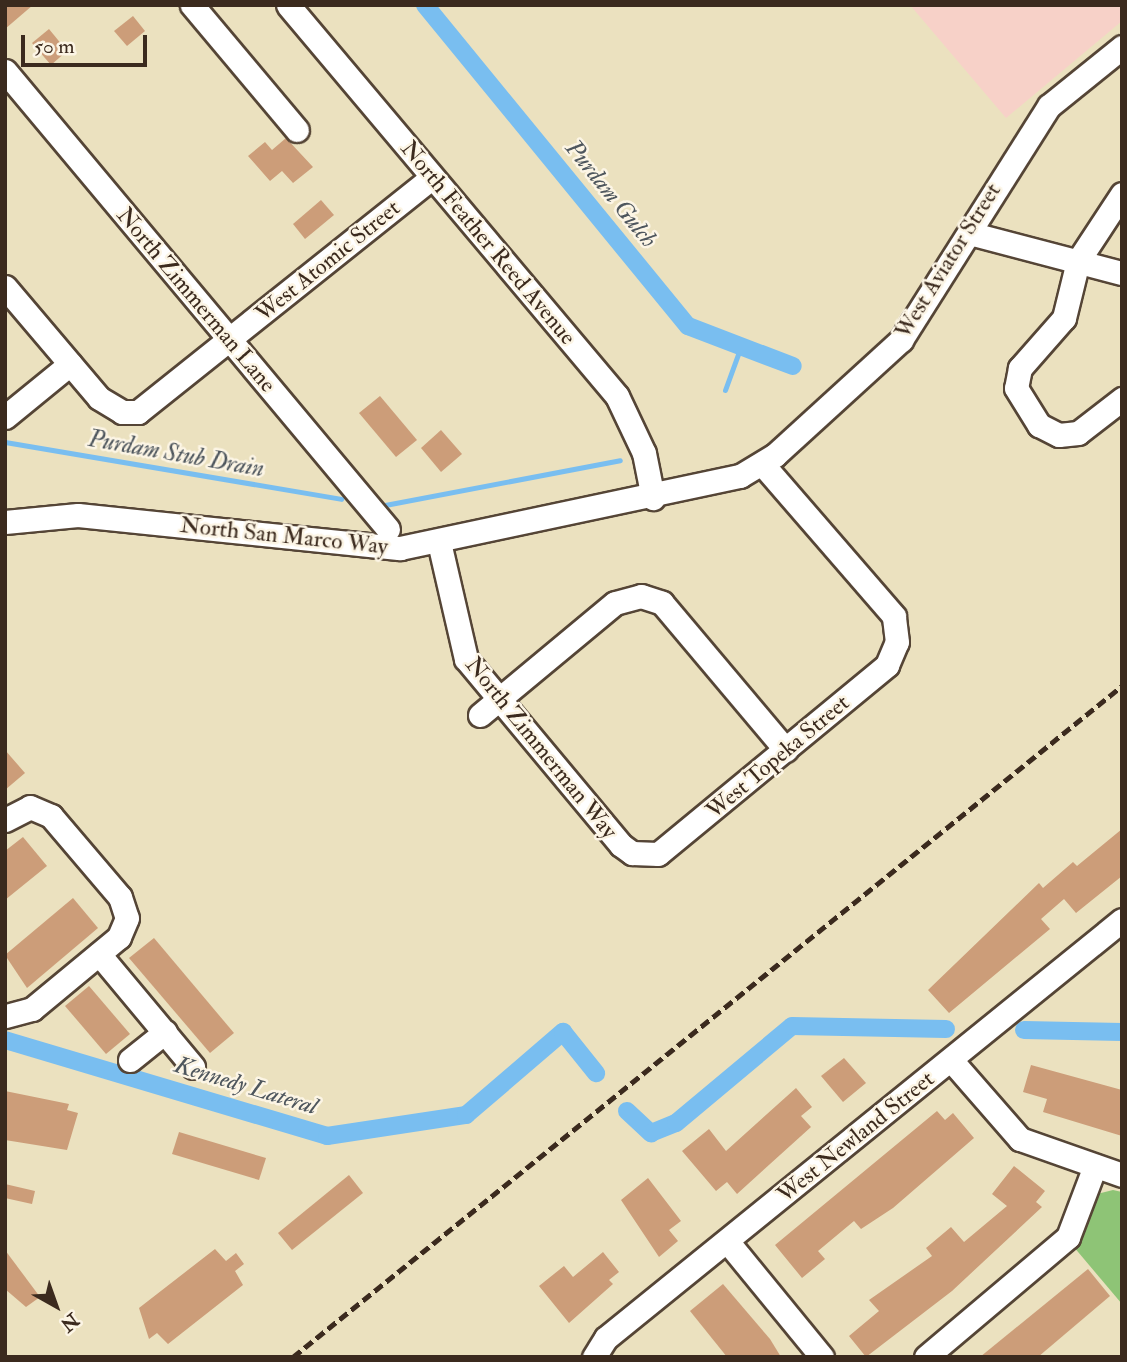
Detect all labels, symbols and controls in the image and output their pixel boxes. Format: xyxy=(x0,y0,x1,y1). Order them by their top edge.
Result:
scale bar xyxy=(24,21,150,65)
text: 50 m xyxy=(34,33,75,60)
water label: Purdam Gulch xyxy=(559,134,663,254)
street label: North Feather Reed Avenue xyxy=(395,135,581,351)
street label: West Aviator Street xyxy=(889,178,1007,344)
street label: West Atomic Street xyxy=(250,194,406,328)
street label: North Zimmerman Lane xyxy=(111,202,281,398)
water label: Purdam Stub Drain xyxy=(86,424,266,484)
street label: North San Marco Way xyxy=(179,511,389,561)
street label: North Zimmerman Way xyxy=(459,652,623,844)
street label: West Topeka Street xyxy=(701,689,855,825)
water label: Kennedy Lateral xyxy=(171,1051,321,1121)
street label: West Newland Street xyxy=(772,1065,940,1209)
north arrow xyxy=(21,1271,91,1341)
text: N xyxy=(55,1307,84,1337)

